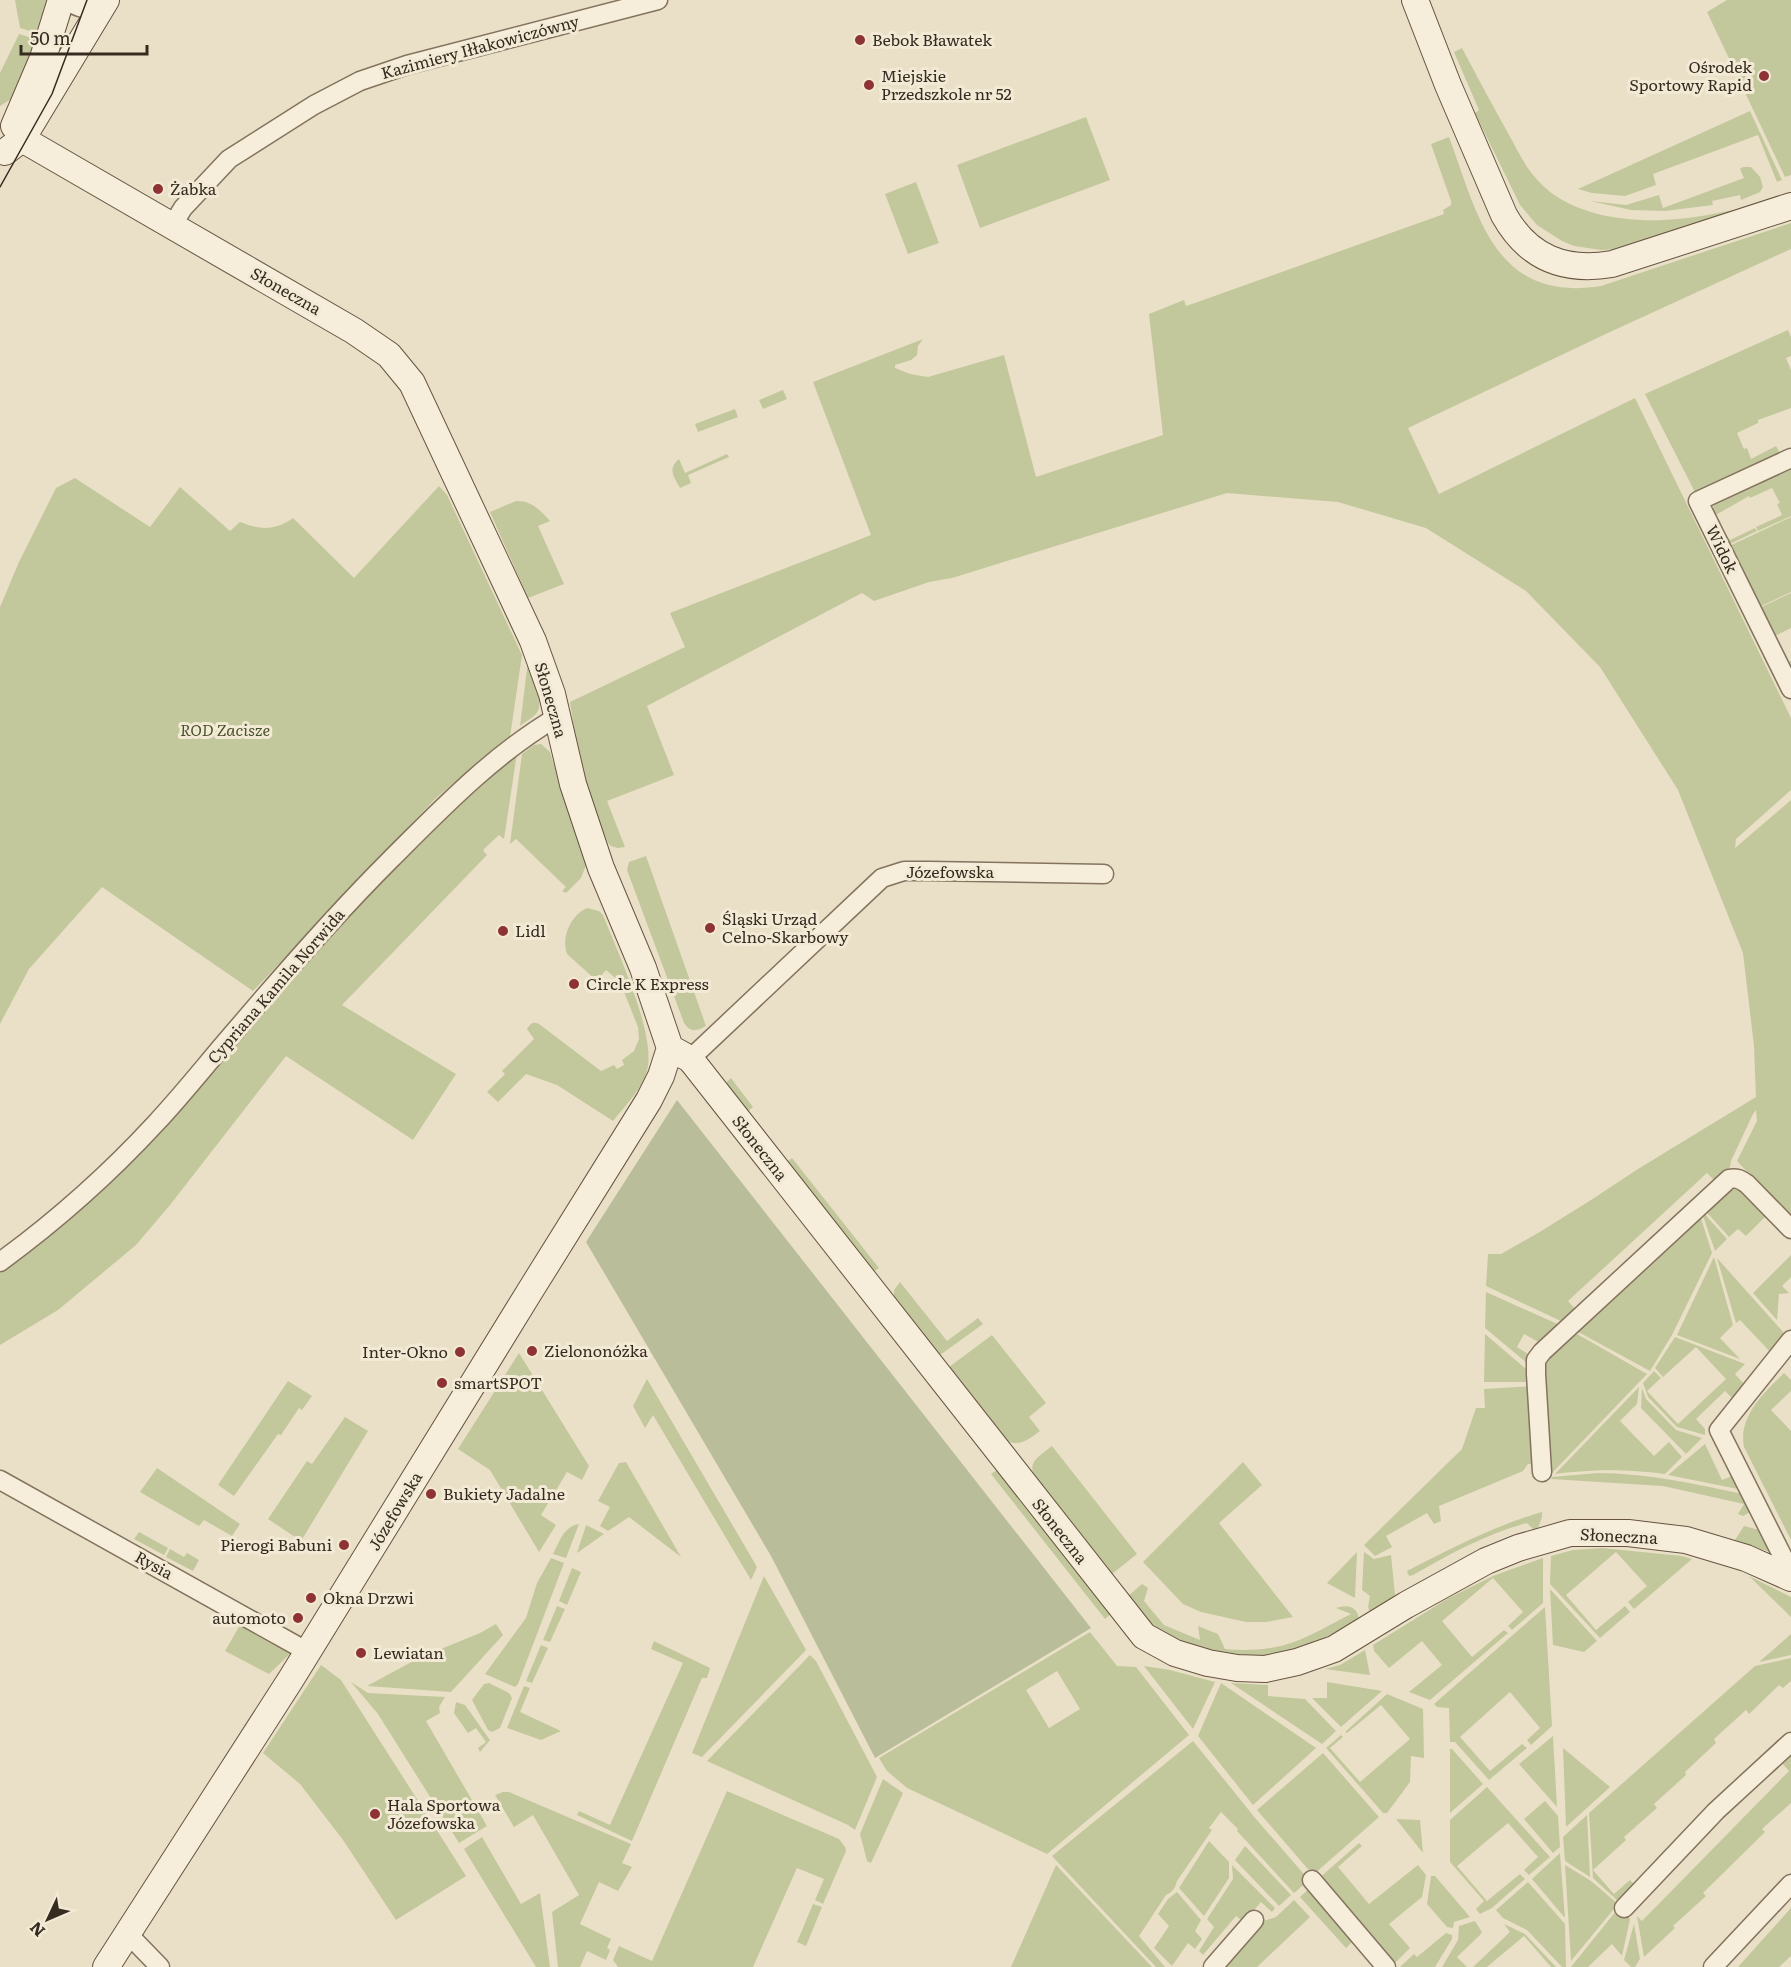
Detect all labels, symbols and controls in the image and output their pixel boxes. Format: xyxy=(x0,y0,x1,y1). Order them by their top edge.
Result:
street label: Kazimiery Iłłakowiczówny xyxy=(378,8,582,84)
scale bar xyxy=(21,18,147,56)
text: 50 m xyxy=(30,24,71,51)
place label: Bebok Bławatek xyxy=(872,27,992,51)
marker: Bebok Bławatek xyxy=(853,33,867,47)
place label: Ośrodek Sportowy Rapid xyxy=(1629,54,1752,96)
place label: Miejskie Przedszkole nr 52 xyxy=(881,63,1012,105)
marker: Ośrodek Sportowy Rapid xyxy=(1757,69,1771,83)
marker: Miejskie Przedszkole nr 52 xyxy=(862,78,876,92)
place label: Żabka xyxy=(170,176,217,200)
marker: Żabka xyxy=(151,182,165,196)
street label: Słoneczna xyxy=(247,260,327,320)
street label: Widok xyxy=(1701,520,1745,577)
street label: Słoneczna xyxy=(530,659,574,741)
park label: ROD Zacisze xyxy=(180,717,270,741)
street label: Józefowska xyxy=(906,859,994,883)
street label: Cypriana Kamila Norwida xyxy=(201,902,350,1068)
place label: Śląski Urząd Celno-Skarbowy xyxy=(722,906,849,948)
place label: Lidl xyxy=(515,918,546,942)
marker: Śląski Urząd Celno-Skarbowy xyxy=(703,921,717,935)
marker: Lidl xyxy=(496,924,510,938)
place label: Circle K Express xyxy=(586,971,709,995)
marker: Circle K Express xyxy=(567,977,581,991)
street label: Słoneczna xyxy=(727,1109,794,1186)
place label: Zielononóżka xyxy=(544,1338,648,1362)
place label: Inter-Okno xyxy=(362,1339,448,1363)
marker: Zielononóżka xyxy=(525,1344,539,1358)
marker: Inter-Okno xyxy=(453,1345,467,1359)
place label: smartSPOT xyxy=(454,1370,542,1394)
marker: smartSPOT xyxy=(435,1376,449,1390)
street label: Józefowska xyxy=(361,1466,427,1554)
place label: Bukiety Jadalne xyxy=(443,1481,565,1505)
marker: Bukiety Jadalne xyxy=(424,1487,438,1501)
street label: Słoneczna xyxy=(1027,1492,1094,1569)
street label: Słoneczna xyxy=(1580,1521,1659,1549)
place label: Pierogi Babuni xyxy=(220,1532,332,1556)
marker: Pierogi Babuni xyxy=(337,1538,351,1552)
street label: Rysia xyxy=(131,1544,178,1585)
place label: Okna Drzwi xyxy=(323,1585,414,1609)
marker: Okna Drzwi xyxy=(304,1591,318,1605)
place label: automoto xyxy=(212,1605,286,1629)
marker: automoto xyxy=(291,1611,305,1625)
place label: Lewiatan xyxy=(373,1640,444,1664)
marker: Lewiatan xyxy=(354,1646,368,1660)
place label: Hala Sportowa Józefowska xyxy=(387,1792,501,1834)
marker: Hala Sportowa Józefowska xyxy=(368,1807,382,1821)
north arrow xyxy=(18,1889,78,1949)
text: N xyxy=(23,1917,50,1943)

